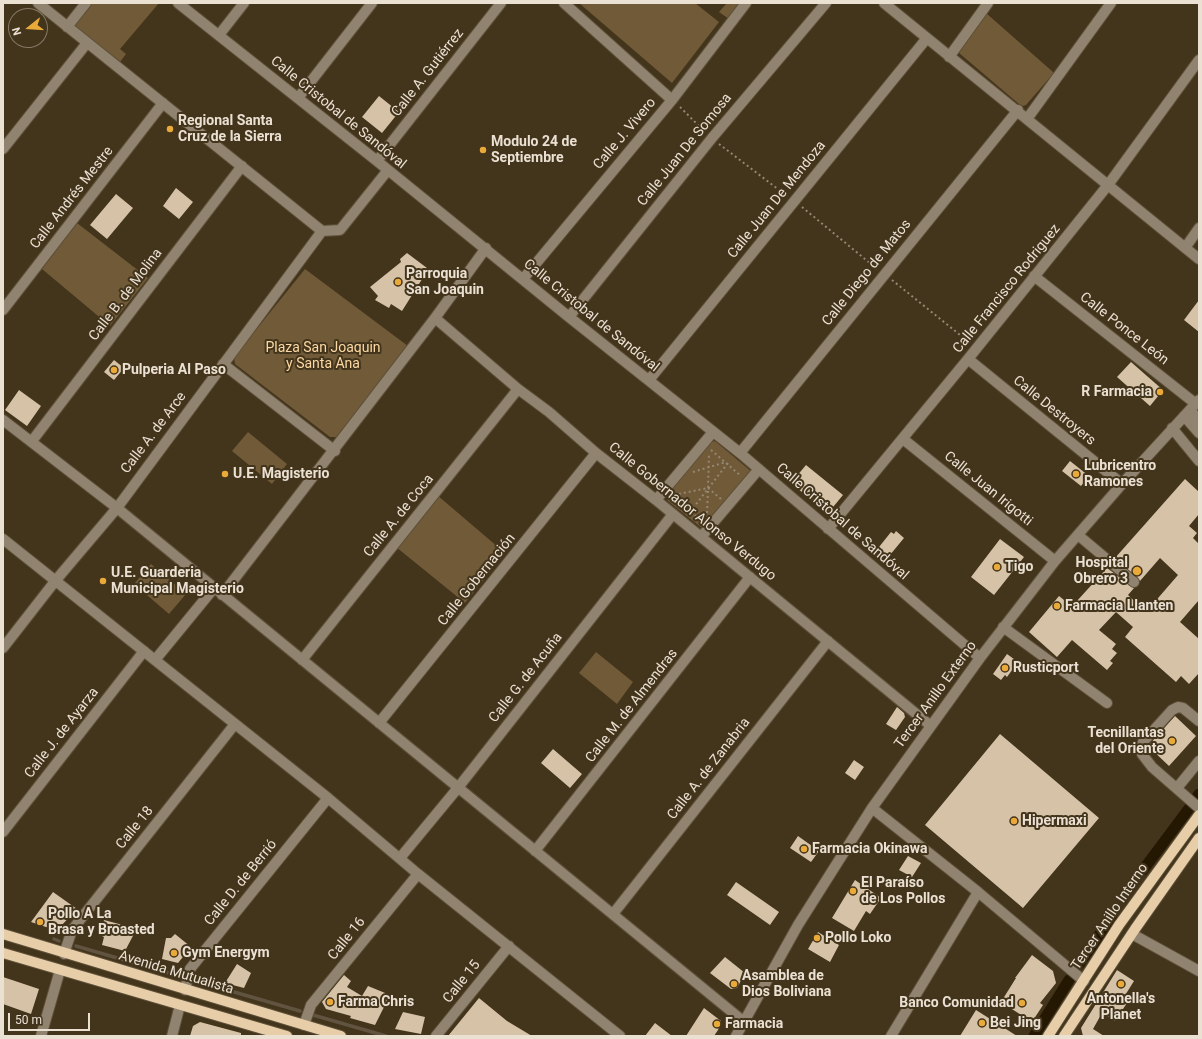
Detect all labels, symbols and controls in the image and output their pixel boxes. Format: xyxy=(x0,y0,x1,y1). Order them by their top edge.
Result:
north arrow xyxy=(8,8,48,48)
text: N xyxy=(10,26,24,37)
street label: Calle A. Gutiérrez xyxy=(388,26,468,120)
street label: Calle Cristobal de Sandóval xyxy=(267,53,409,173)
street label: Calle Juan De Somosa xyxy=(634,90,736,210)
street label: Calle J. Vivero xyxy=(590,95,660,173)
place label: Regional Santa Cruz de la Sierra xyxy=(178,113,282,146)
marker: Regional Santa Cruz de la Sierra xyxy=(165,124,175,134)
place label: Modulo 24 de Septiembre xyxy=(491,134,577,166)
street label: Calle Juan De Mendoza xyxy=(724,138,830,262)
street label: Calle Andrés Mestre xyxy=(27,143,117,253)
marker: Modulo 24 de Septiembre xyxy=(478,145,488,155)
street label: Calle Diego de Matos xyxy=(819,216,915,330)
street label: Calle Francisco Rodriguez xyxy=(950,221,1064,357)
street label: Calle B. de Molina xyxy=(86,245,166,345)
street label: Calle Cristobal de Sandóval xyxy=(520,256,662,376)
place label: Parroquia San Joaquin xyxy=(406,266,484,298)
marker: Parroquia San Joaquin xyxy=(393,277,403,287)
street label: Calle Ponce León xyxy=(1076,289,1172,369)
park label: Plaza San Joaquin y Santa Ana xyxy=(265,340,381,372)
place label: Pulperia Al Paso xyxy=(122,362,226,378)
marker: Pulperia Al Paso xyxy=(109,365,119,375)
street label: Calle Destroyers xyxy=(1009,373,1099,449)
place label: R Farmacia xyxy=(1081,384,1152,400)
marker: R Farmacia xyxy=(1155,387,1165,397)
street label: Calle A. de Arce xyxy=(118,389,190,477)
street label: Calle Gobernador Alonso Verdugo xyxy=(605,439,779,585)
street label: Calle Juan Irigotti xyxy=(940,448,1036,530)
place label: Lubricentro Ramones xyxy=(1084,458,1156,490)
street label: Calle Cristobal de Sandóval xyxy=(772,460,912,584)
place label: U.E. Magisterio xyxy=(233,466,329,482)
marker: U.E. Magisterio xyxy=(220,469,230,479)
marker: Lubricentro Ramones xyxy=(1071,469,1081,479)
street label: Calle A. de Coca xyxy=(361,471,437,561)
street label: Calle Gobernación xyxy=(435,531,519,629)
place label: Hospital Obrero 3 xyxy=(1074,555,1128,588)
place label: Tigo xyxy=(1005,559,1033,575)
marker: Tigo xyxy=(992,562,1002,572)
place label: U.E. Guarderia Municipal Magisterio xyxy=(111,565,244,598)
marker: Hospital Obrero 3 xyxy=(1131,565,1143,577)
marker: U.E. Guarderia Municipal Magisterio xyxy=(98,576,108,586)
place label: Farmacia Llanten xyxy=(1065,598,1173,614)
marker: Farmacia Llanten xyxy=(1052,601,1062,611)
street label: Calle G. de Acuña xyxy=(486,630,566,726)
street label: Tercer Anillo Externo xyxy=(891,638,981,752)
street label: Calle M. de Almendras xyxy=(582,646,682,766)
place label: Rusticport xyxy=(1013,660,1079,676)
marker: Rusticport xyxy=(1000,663,1010,673)
street label: Calle J. de Ayarza xyxy=(21,684,103,782)
street label: Calle A. de Zanabria xyxy=(664,715,754,823)
place label: Tecnillantas del Oriente xyxy=(1087,725,1164,758)
marker: Tecnillantas del Oriente xyxy=(1167,736,1177,746)
street label: Calle 18 xyxy=(113,803,157,853)
place label: Hipermaxi xyxy=(1022,813,1087,829)
marker: Hipermaxi xyxy=(1009,816,1019,826)
street label: Calle D. de Berrió xyxy=(201,837,281,929)
place label: Farmacia Okinawa xyxy=(812,841,928,857)
marker: Farmacia Okinawa xyxy=(799,844,809,854)
street label: Tercer Anillo Interno xyxy=(1068,860,1152,974)
place label: El Paraíso de Los Pollos xyxy=(861,875,945,908)
marker: El Paraíso de Los Pollos xyxy=(848,886,858,896)
place label: Pollo A La Brasa y Broasted xyxy=(48,906,155,938)
street label: Calle 16 xyxy=(325,914,369,964)
marker: Pollo A La Brasa y Broasted xyxy=(35,917,45,927)
place label: Pollo Loko xyxy=(825,930,891,946)
marker: Pollo Loko xyxy=(812,933,822,943)
place label: Gym Energym xyxy=(182,945,270,961)
street label: Avenida Mutualista xyxy=(117,948,235,998)
marker: Gym Energym xyxy=(169,948,179,958)
street label: Calle 15 xyxy=(440,957,484,1007)
place label: Asamblea de Dios Boliviana xyxy=(742,968,831,1000)
marker: Asamblea de Dios Boliviana xyxy=(729,979,739,989)
marker: Antonella's Planet xyxy=(1116,979,1126,989)
place label: Antonella's Planet xyxy=(1087,991,1155,1024)
place label: Farma Chris xyxy=(338,994,414,1010)
place label: Banco Comunidad xyxy=(899,995,1014,1011)
marker: Farma Chris xyxy=(325,997,335,1007)
marker: Banco Comunidad xyxy=(1017,998,1027,1008)
scale bar xyxy=(10,1005,92,1031)
text: 50 m xyxy=(15,1013,42,1027)
place label: Bei Jing xyxy=(990,1015,1041,1031)
place label: Farmacia xyxy=(725,1016,783,1032)
marker: Bei Jing xyxy=(977,1018,987,1028)
marker: Farmacia xyxy=(712,1019,722,1029)

